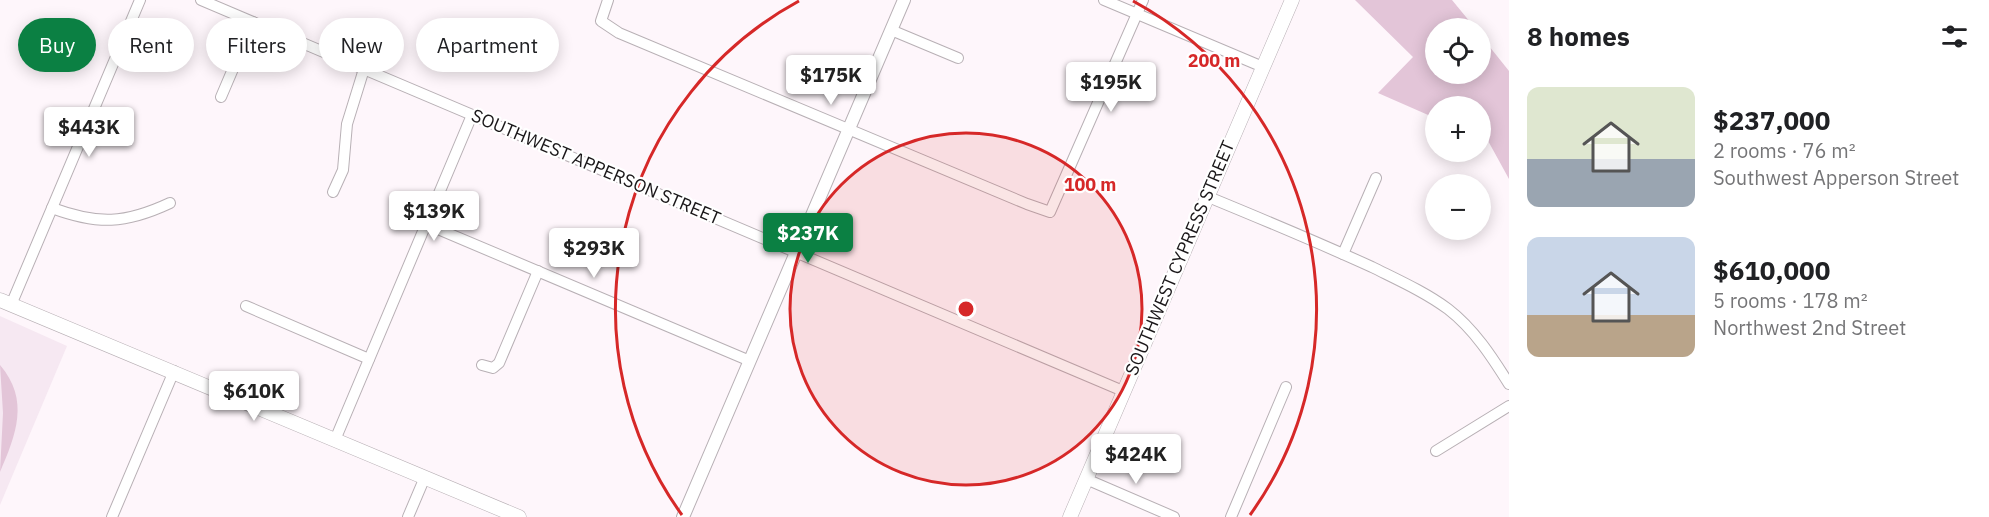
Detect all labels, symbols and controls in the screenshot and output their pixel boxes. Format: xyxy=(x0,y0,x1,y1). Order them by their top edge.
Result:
chip: Buy xyxy=(18,18,96,72)
chip: Rent xyxy=(108,18,194,72)
chip: Filters xyxy=(206,18,307,72)
chip: New xyxy=(319,18,404,72)
chip: Apartment xyxy=(416,18,559,72)
map controls xyxy=(1425,18,1491,240)
button: locate xyxy=(1425,18,1491,84)
text: 8 homes xyxy=(1527,19,1630,53)
icon: filters xyxy=(1938,20,1971,53)
text: 200 m xyxy=(1188,49,1240,72)
pin: $175K xyxy=(789,55,873,106)
text: $175K xyxy=(800,61,862,88)
pin: $195K xyxy=(1069,62,1153,113)
text: $195K xyxy=(1080,68,1142,95)
button: + xyxy=(1425,96,1491,162)
street label: SOUTHWEST APPERSON STREET xyxy=(468,103,724,230)
text: $237,000 xyxy=(1713,103,1830,137)
pin: $443K xyxy=(47,107,131,158)
icon: home xyxy=(1575,111,1647,183)
text: $443K xyxy=(58,113,120,140)
street label: SOUTHWEST CYPRESS STREET xyxy=(1120,137,1239,379)
text: 2 rooms · 76 m² xyxy=(1713,137,1856,164)
text: Southwest Apperson Street xyxy=(1713,164,1959,191)
text: 100 m xyxy=(1064,173,1116,196)
button: − xyxy=(1425,174,1491,240)
pin: $139K xyxy=(392,191,476,242)
text: $139K xyxy=(403,197,465,224)
pin: $237K xyxy=(766,213,850,264)
text: $237K xyxy=(777,219,839,246)
pin: $293K xyxy=(552,228,636,279)
text: $293K xyxy=(563,234,625,261)
text: $610,000 xyxy=(1713,253,1830,287)
icon: home xyxy=(1575,261,1647,333)
text: 5 rooms · 178 m² xyxy=(1713,287,1868,314)
centre of rings xyxy=(956,299,976,319)
text: Northwest 2nd Street xyxy=(1713,314,1906,341)
pin: $610K xyxy=(212,371,296,422)
text: $610K xyxy=(223,377,285,404)
pin: $424K xyxy=(1094,434,1178,485)
text: $424K xyxy=(1105,440,1167,467)

